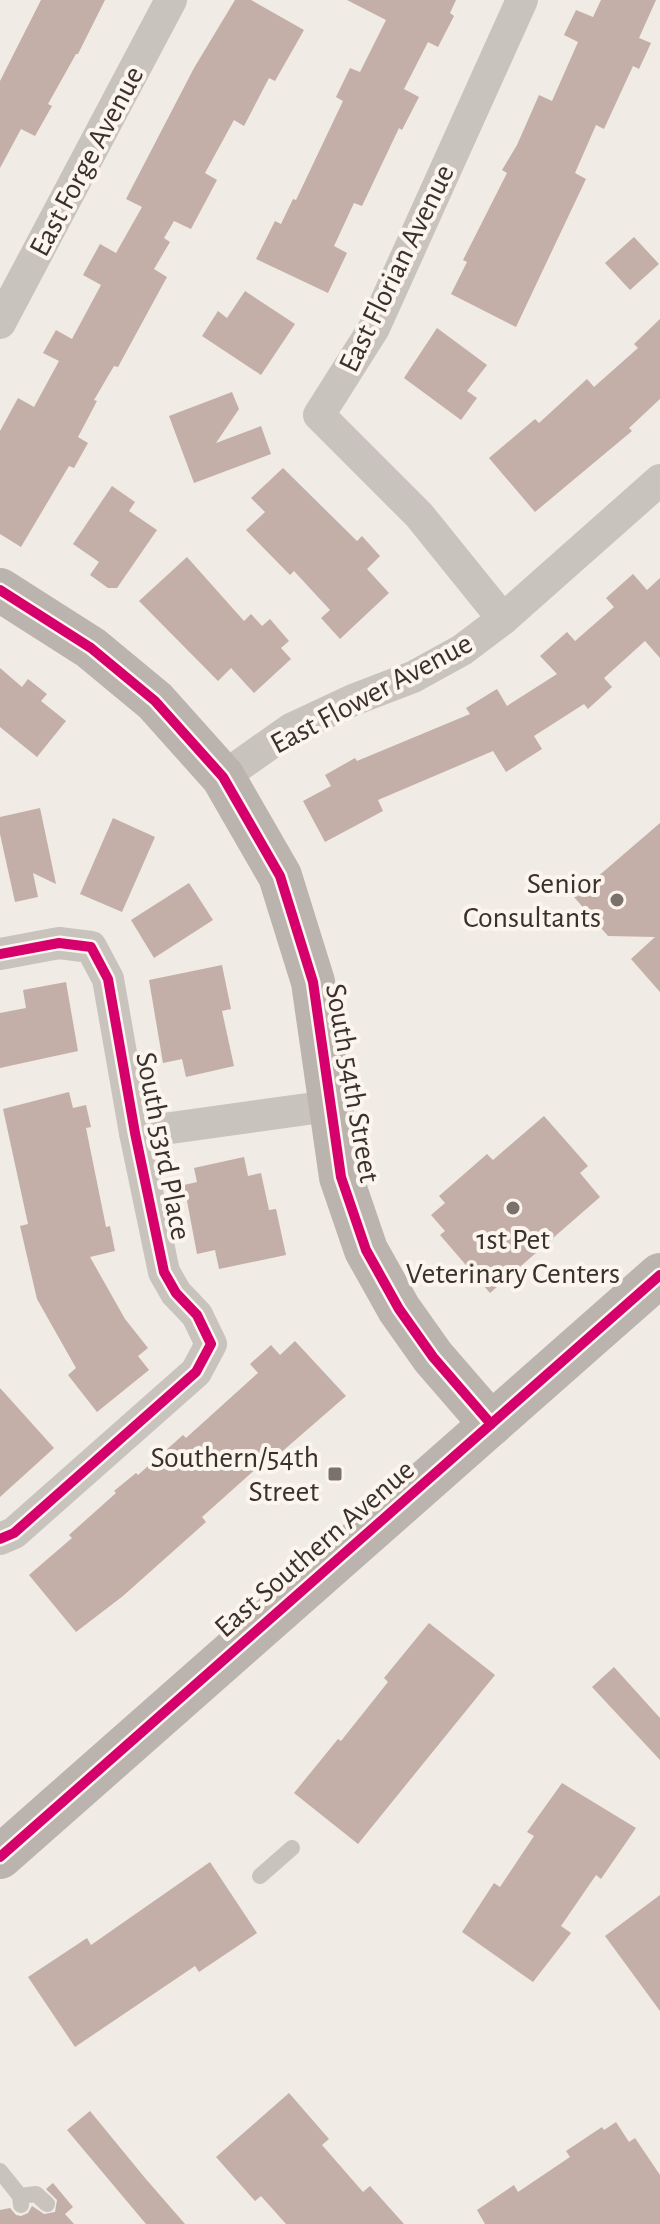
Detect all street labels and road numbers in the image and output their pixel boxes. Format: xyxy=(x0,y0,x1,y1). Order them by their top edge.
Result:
street label: East Forge Avenue xyxy=(24,62,149,261)
street label: East Florian Avenue xyxy=(334,160,460,377)
street label: East Flower Avenue xyxy=(266,628,477,760)
street label: South 54th Street xyxy=(320,981,384,1185)
street label: South 53rd Place xyxy=(130,1050,196,1243)
street label: East Southern Avenue xyxy=(209,1454,420,1643)

